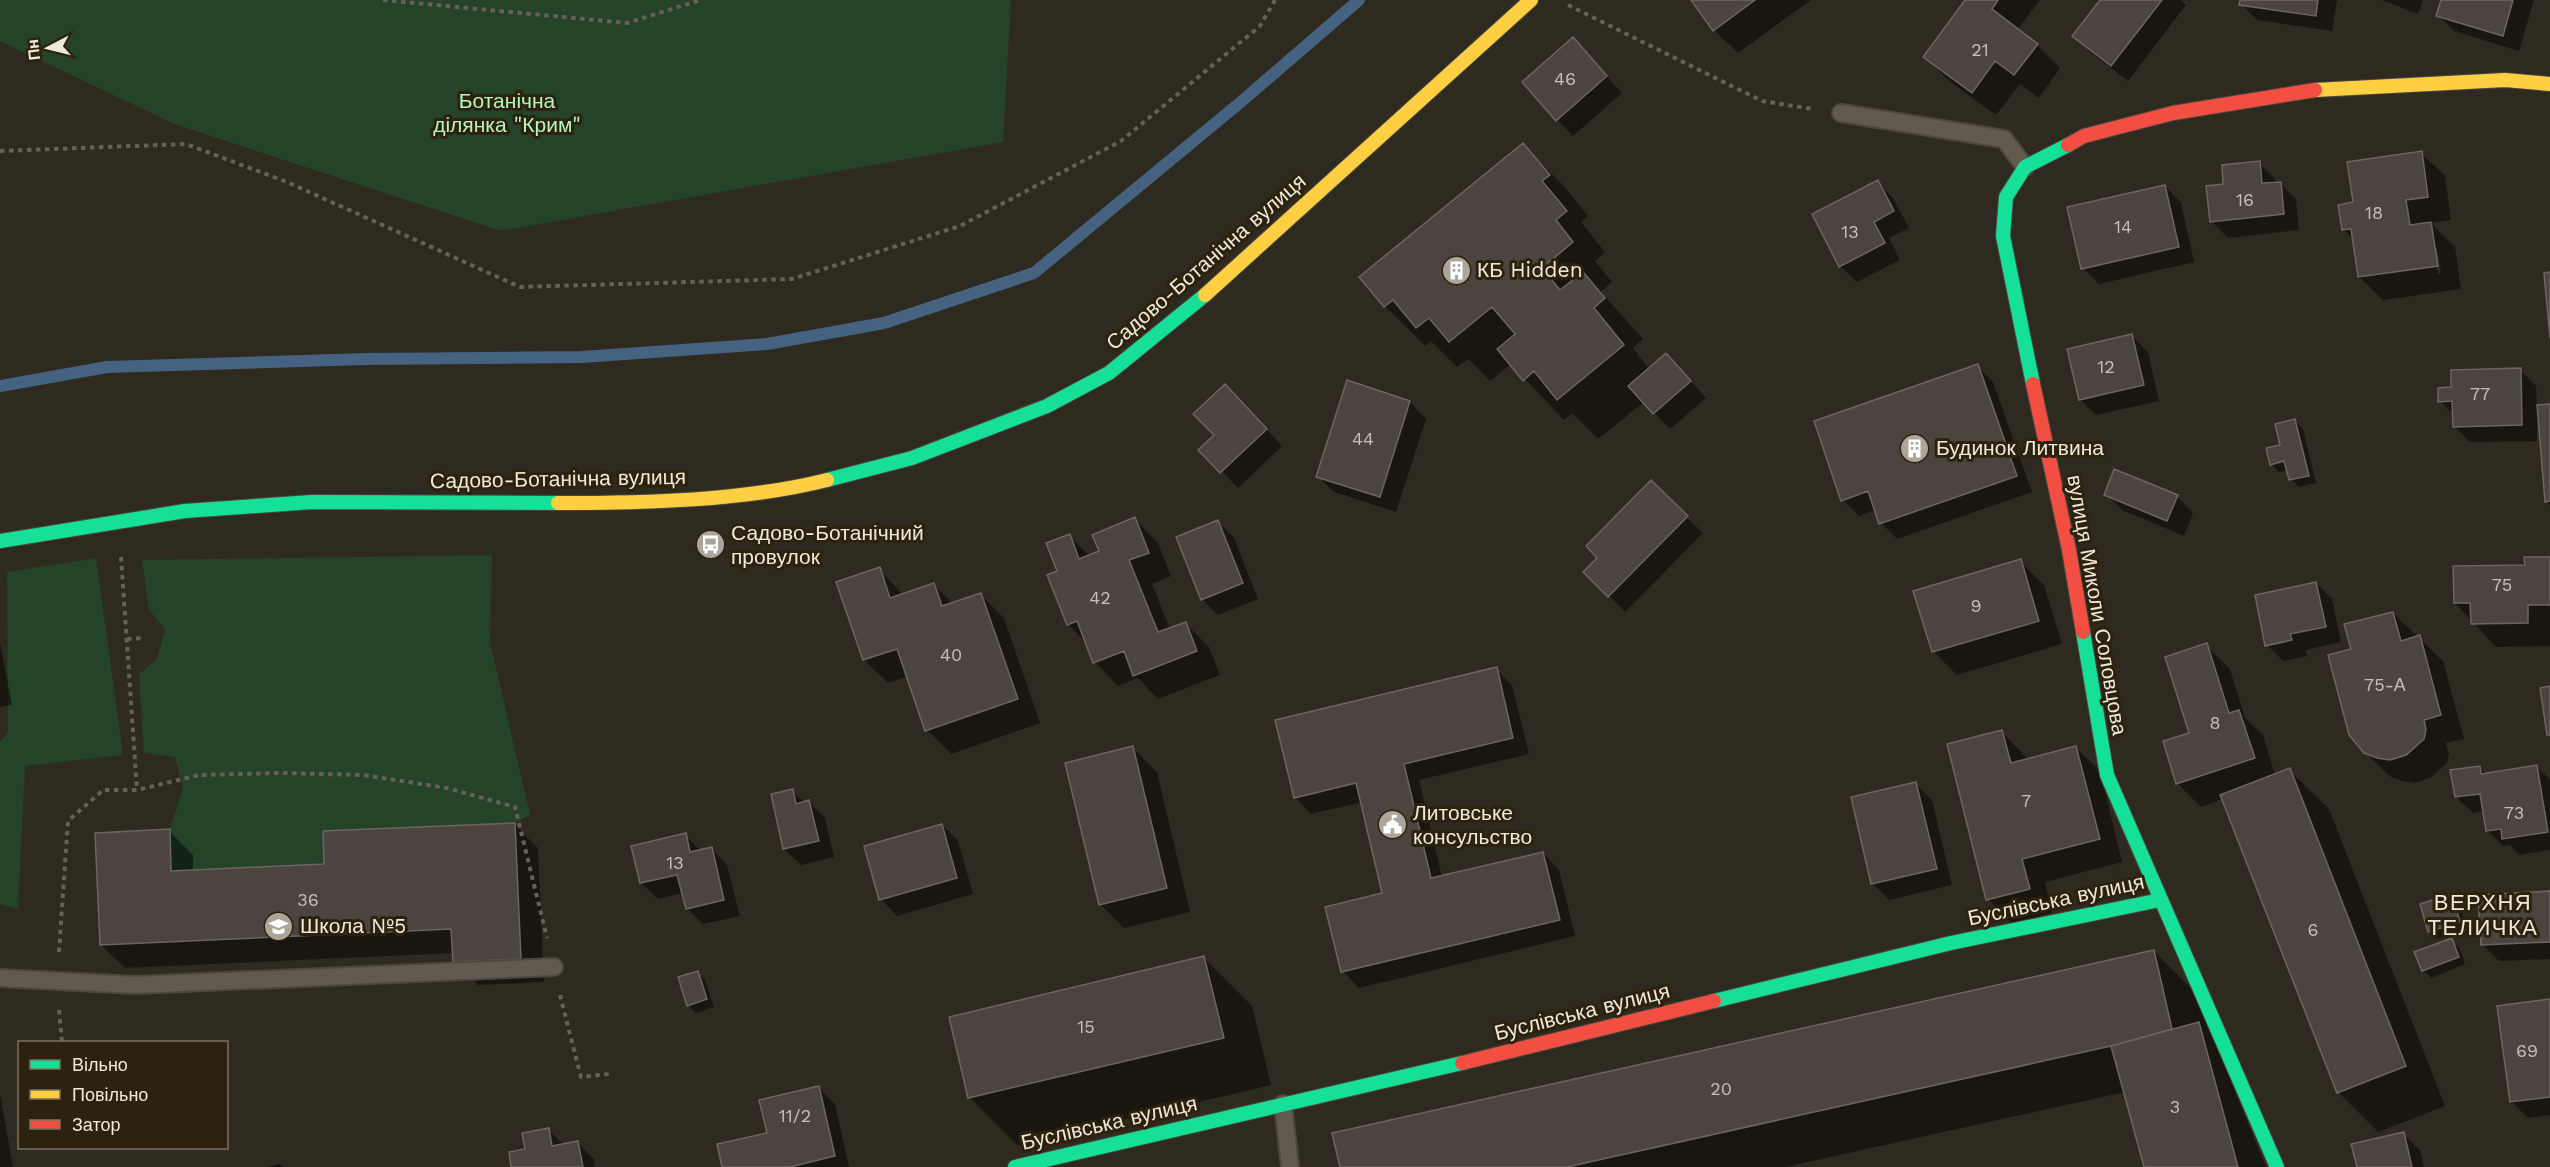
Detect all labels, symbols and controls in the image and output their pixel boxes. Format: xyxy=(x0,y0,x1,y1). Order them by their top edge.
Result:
north arrow xyxy=(18,18,78,78)
text: Пн xyxy=(23,38,44,61)
house number: 21 xyxy=(1971,39,1989,60)
house number: 46 xyxy=(1554,68,1576,89)
park label: Ботанічна ділянка "Крим" xyxy=(433,88,581,137)
street label: Садово-Ботанічна вулиця xyxy=(1101,168,1311,355)
house number: 16 xyxy=(2236,189,2254,210)
house number: 18 xyxy=(2365,202,2383,223)
house number: 14 xyxy=(2114,216,2132,237)
house number: 13 xyxy=(1841,221,1859,242)
building icon: КБ Hidden xyxy=(1440,254,1472,286)
place label: КБ Hidden xyxy=(1477,257,1583,282)
house number: 12 xyxy=(2097,356,2115,377)
house number: 77 xyxy=(2470,383,2490,404)
house number: 44 xyxy=(1352,428,1374,449)
building icon: Будинок Литвина xyxy=(1899,432,1931,464)
place label: Будинок Литвина xyxy=(1936,435,2104,460)
street label: Садово-Ботанічна вулиця xyxy=(430,464,686,493)
street label: вулиця Миколи Соловцова xyxy=(2062,473,2133,737)
place label: Садово-Ботанічний провулок xyxy=(731,520,924,569)
bus stop icon: Садово-Ботанічний провулок xyxy=(694,529,726,561)
house number: 75 xyxy=(2492,574,2512,595)
house number: 42 xyxy=(1089,587,1111,608)
house number: 9 xyxy=(1970,595,1982,616)
house number: 40 xyxy=(940,644,962,665)
house number: 75-А xyxy=(2364,674,2406,695)
house number: 8 xyxy=(2209,712,2221,733)
house number: 7 xyxy=(2021,790,2031,811)
place label: Литовське консульство xyxy=(1413,800,1532,849)
house number: 73 xyxy=(2504,802,2524,823)
public building icon: Литовське консульство xyxy=(1376,809,1408,841)
house number: 13 xyxy=(666,852,684,873)
street label: Буслівська вулиця xyxy=(1965,869,2147,930)
house number: 36 xyxy=(297,889,319,910)
district label: ВЕРХНЯ ТЕЛИЧКА xyxy=(2427,890,2539,940)
school or university icon: Школа №5 xyxy=(263,910,295,942)
place label: Школа №5 xyxy=(300,913,406,938)
house number: 6 xyxy=(2308,919,2318,940)
street label: Буслівська вулиця xyxy=(1492,978,1672,1045)
house number: 15 xyxy=(1077,1016,1095,1037)
house number: 69 xyxy=(2516,1040,2538,1061)
legend xyxy=(18,1041,228,1149)
text: Вільно xyxy=(72,1054,128,1075)
house number: 20 xyxy=(1710,1078,1732,1099)
text: Повільно xyxy=(72,1084,148,1105)
street label: Буслівська вулиця xyxy=(1018,1090,1199,1155)
house number: 3 xyxy=(2170,1096,2180,1117)
house number: 11/2 xyxy=(779,1105,811,1126)
text: Затор xyxy=(72,1114,121,1135)

